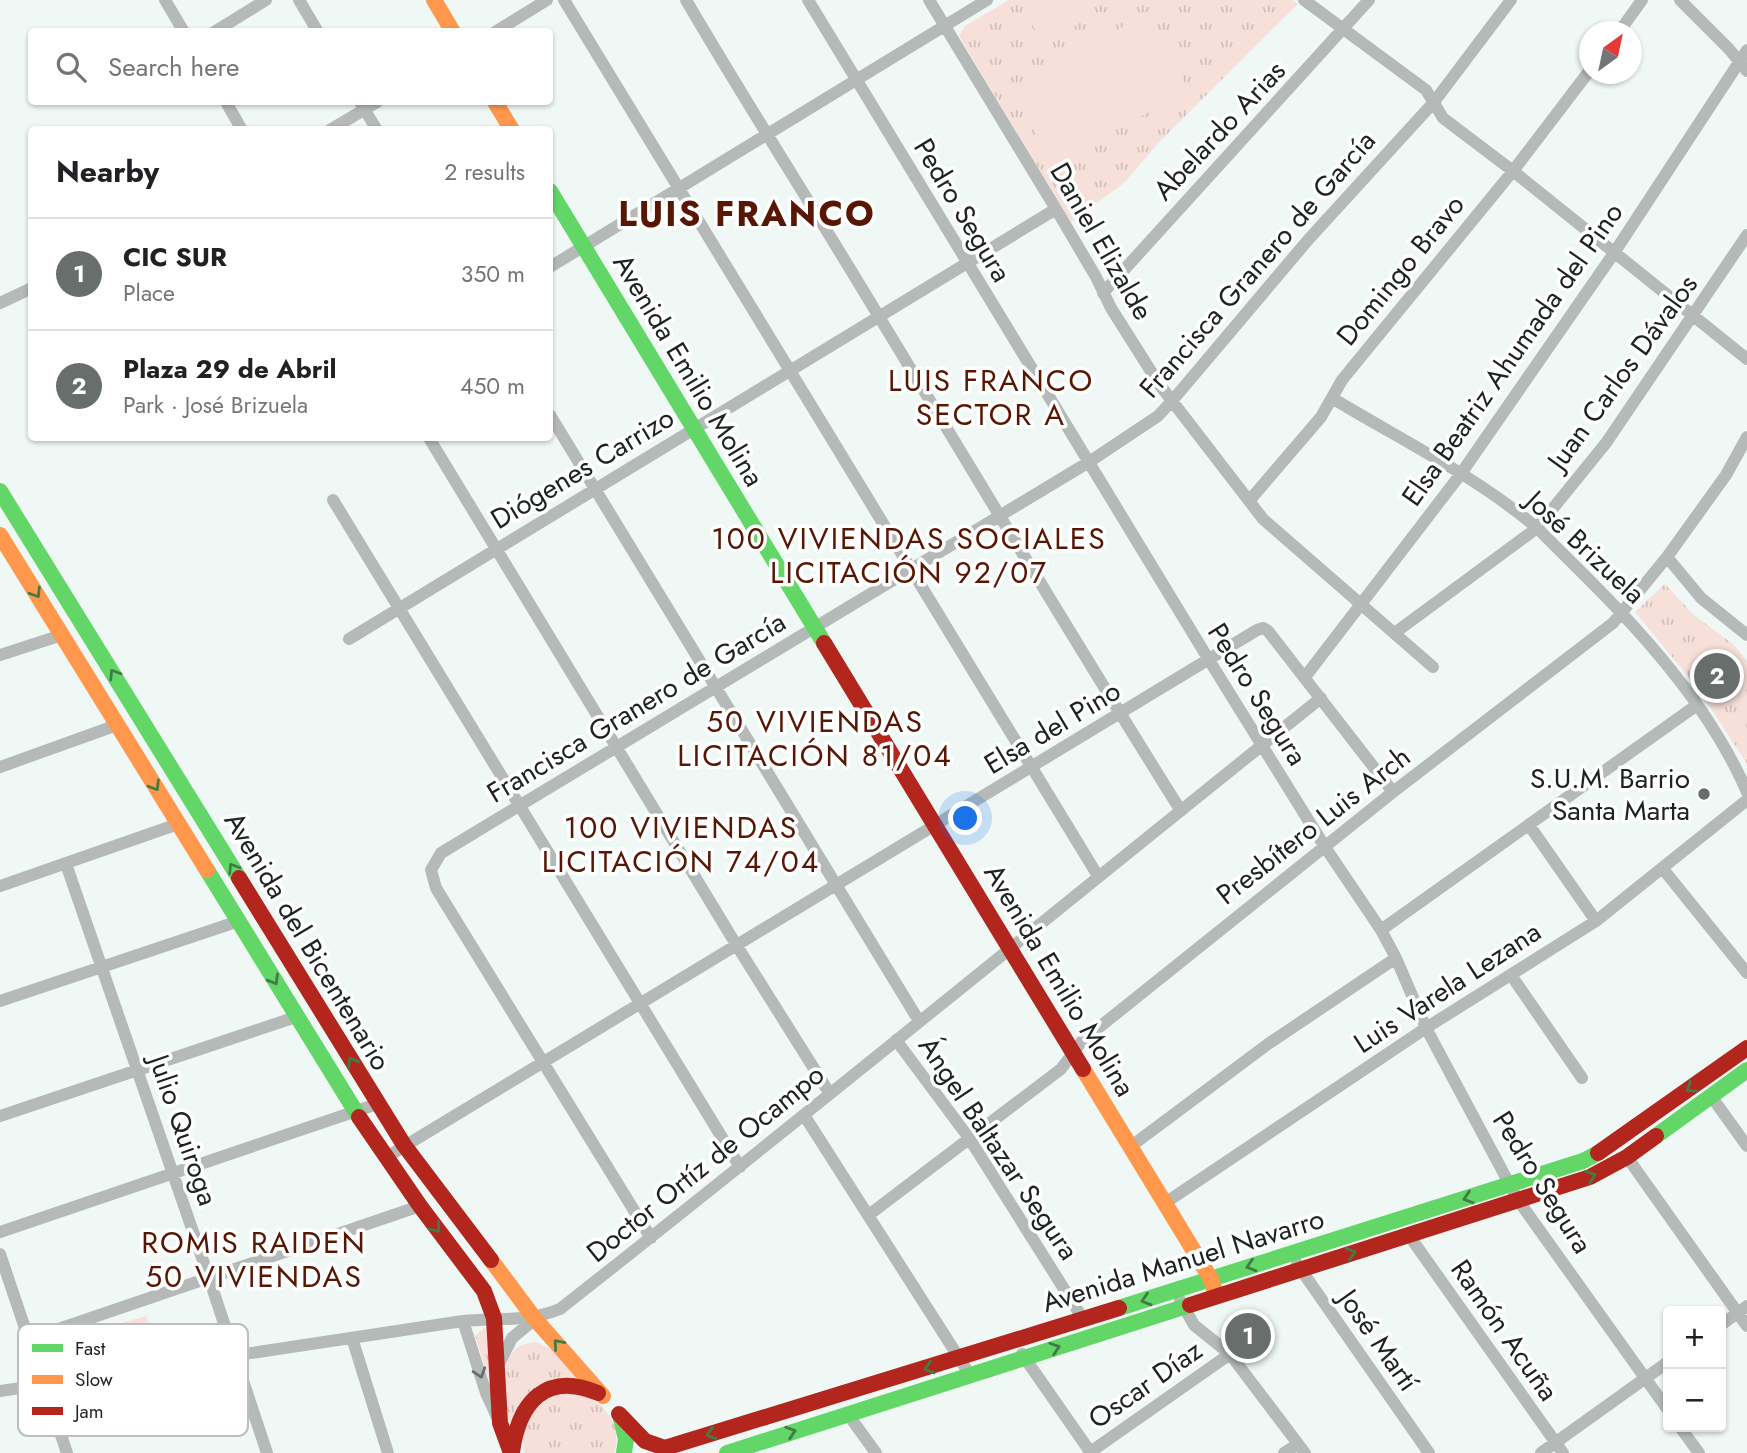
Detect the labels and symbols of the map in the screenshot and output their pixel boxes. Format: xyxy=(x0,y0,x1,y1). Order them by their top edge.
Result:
north arrow xyxy=(1579,21,1642,84)
street label: Abelardo Arias xyxy=(1144,51,1295,209)
street label: Francisca Granero de García xyxy=(1130,122,1385,407)
street label: Pedro Segura xyxy=(903,131,1022,290)
street label: Daniel Elizalde xyxy=(1040,155,1163,328)
street label: Domingo Bravo xyxy=(1327,186,1474,355)
district label: LUIS FRANCO xyxy=(618,189,876,239)
street label: Elsa Beatriz Ahumada del Pino xyxy=(1392,194,1633,514)
street label: Avenida Emilio Molina xyxy=(603,246,774,494)
street label: Juan Carlos Dávalos xyxy=(1535,266,1707,482)
district label: LUIS FRANCO SECTOR A xyxy=(888,359,1094,436)
street label: Diógenes Carrizo xyxy=(483,397,682,539)
street label: José Brizuela xyxy=(1514,478,1655,614)
district label: 100 VIVIENDAS SOCIALES LICITACIÓN 92/07 xyxy=(711,517,1107,594)
one-way arrow xyxy=(27,585,40,598)
street label: Francisca Granero de García xyxy=(479,602,794,813)
street label: Pedro Segura xyxy=(1197,615,1318,774)
pin: 2 xyxy=(1694,650,1740,702)
one-way arrow xyxy=(109,669,122,682)
street label: Elsa del Pino xyxy=(976,671,1128,784)
district label: 50 VIVIENDAS LICITACIÓN 81/04 xyxy=(677,700,953,777)
street label: Presbítero Luis Arch xyxy=(1208,736,1419,914)
place label: S.U.M. Barrio Santa Marta xyxy=(1530,758,1690,831)
one-way arrow xyxy=(147,779,160,792)
marker: S.U.M. Barrio Santa Marta xyxy=(1696,786,1712,802)
your location xyxy=(948,801,982,835)
street label: Avenida del Bicentenario xyxy=(214,804,401,1078)
district label: 100 VIVIENDAS LICITACIÓN 74/04 xyxy=(542,806,820,883)
street label: Avenida Emilio Molina xyxy=(974,856,1145,1104)
one-way arrow xyxy=(229,862,242,875)
street label: Luis Varela Lezana xyxy=(1346,911,1549,1063)
one-way arrow xyxy=(266,973,279,986)
street label: Ángel Baltazar Segura xyxy=(908,1028,1089,1268)
street label: Julio Quiroga xyxy=(137,1046,228,1211)
street label: Doctor Ortíz de Ocampo xyxy=(578,1054,833,1272)
one-way arrow xyxy=(347,1057,360,1070)
one-way arrow xyxy=(1686,1079,1699,1092)
street label: Pedro Segura xyxy=(1482,1103,1603,1262)
one-way arrow xyxy=(1584,1170,1596,1184)
one-way arrow xyxy=(1462,1190,1475,1204)
street label: Avenida Manuel Navarro xyxy=(1037,1198,1329,1323)
one-way arrow xyxy=(428,1220,441,1232)
district label: ROMIS RAIDEN 50 VIVIENDAS xyxy=(141,1221,367,1298)
one-way arrow xyxy=(1345,1246,1357,1261)
street label: Ramón Acuña xyxy=(1441,1251,1568,1409)
one-way arrow xyxy=(1245,1258,1257,1273)
street label: José Martí xyxy=(1326,1278,1430,1401)
one-way arrow xyxy=(1140,1291,1152,1306)
pin: 1 xyxy=(1225,1310,1271,1362)
legend xyxy=(18,1324,248,1436)
street label: Oscar Díaz xyxy=(1080,1330,1211,1439)
text: Fast xyxy=(75,1335,106,1362)
one-way arrow xyxy=(554,1340,566,1353)
one-way arrow xyxy=(1048,1341,1060,1356)
one-way arrow xyxy=(923,1360,935,1375)
text: Slow xyxy=(75,1366,113,1393)
one-way arrow xyxy=(472,1366,486,1378)
text: Jam xyxy=(72,1398,104,1425)
one-way arrow xyxy=(785,1425,797,1440)
one-way arrow xyxy=(705,1426,718,1440)

